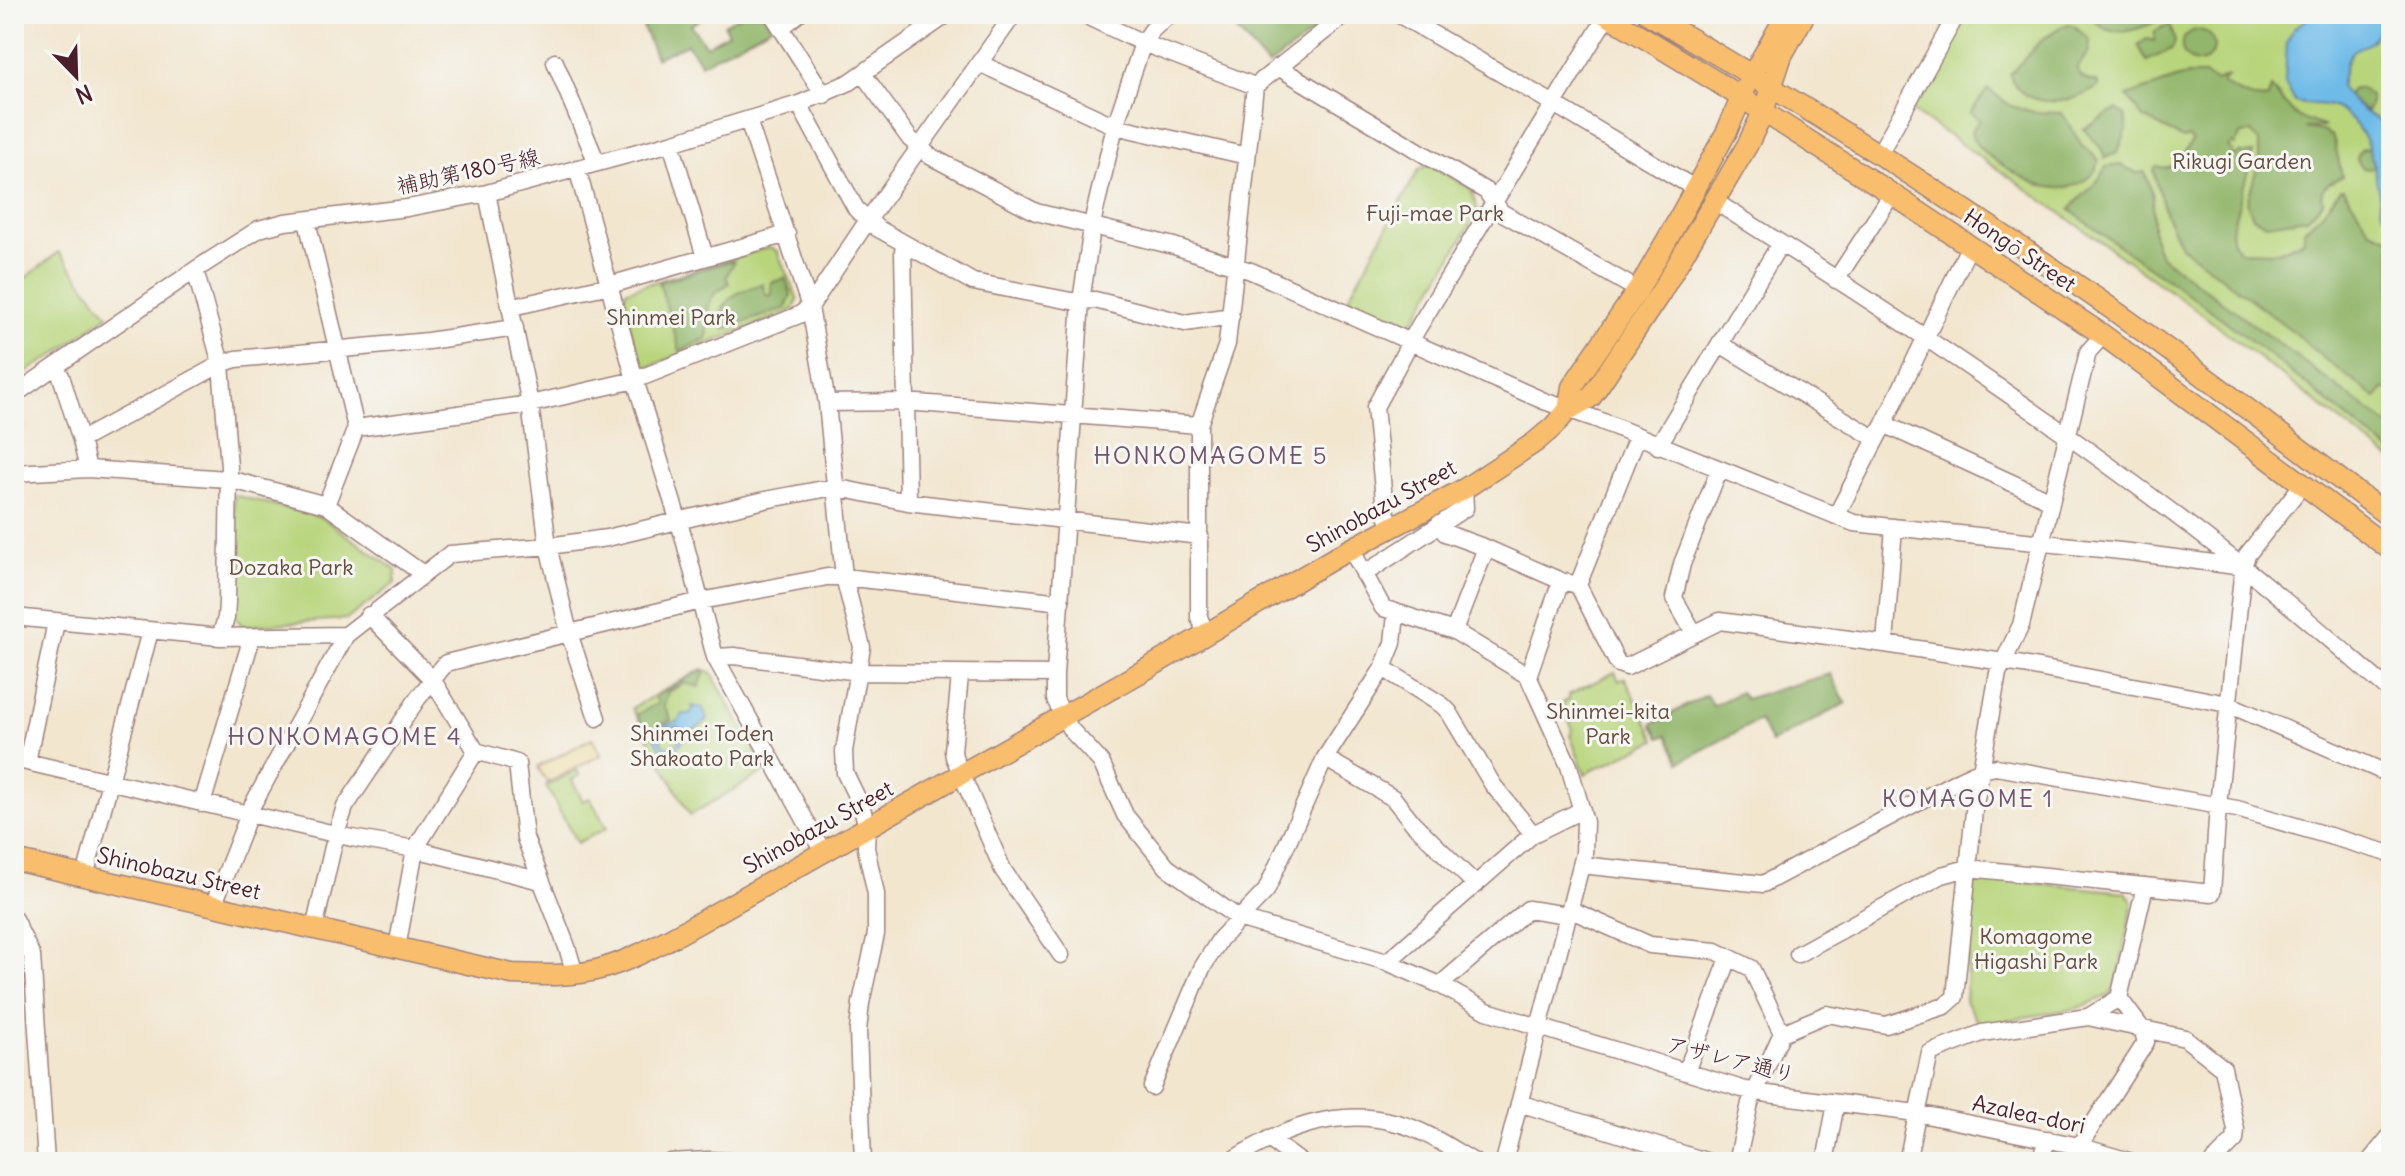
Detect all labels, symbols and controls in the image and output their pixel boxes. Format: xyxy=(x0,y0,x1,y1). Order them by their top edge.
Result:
north arrow xyxy=(36,36,116,116)
text: N xyxy=(71,79,96,110)
street label: 補助第180号線 xyxy=(394,142,542,200)
park label: Rikugi Garden xyxy=(2172,147,2312,175)
park label: Fuji-mae Park xyxy=(1366,199,1504,227)
street label: Hongō Street xyxy=(1958,202,2082,298)
park label: Shinmei Park xyxy=(606,303,736,331)
district label: HONKOMAGOME 5 xyxy=(1093,440,1329,470)
street label: Shinobazu Street xyxy=(1301,453,1461,559)
park label: Dozaka Park xyxy=(228,553,354,581)
park label: Shinmei-kita Park xyxy=(1546,697,1670,750)
park label: Shinmei Toden Shakoato Park xyxy=(630,719,774,772)
district label: HONKOMAGOME 4 xyxy=(227,721,463,751)
street label: Shinobazu Street xyxy=(738,774,898,880)
district label: KOMAGOME 1 xyxy=(1882,783,2054,813)
street label: Shinobazu Street xyxy=(94,841,264,905)
park label: Komagome Higashi Park xyxy=(1974,922,2098,975)
street label: アザレア通り xyxy=(1664,1029,1798,1089)
street label: Azalea-dori xyxy=(1970,1088,2088,1140)

